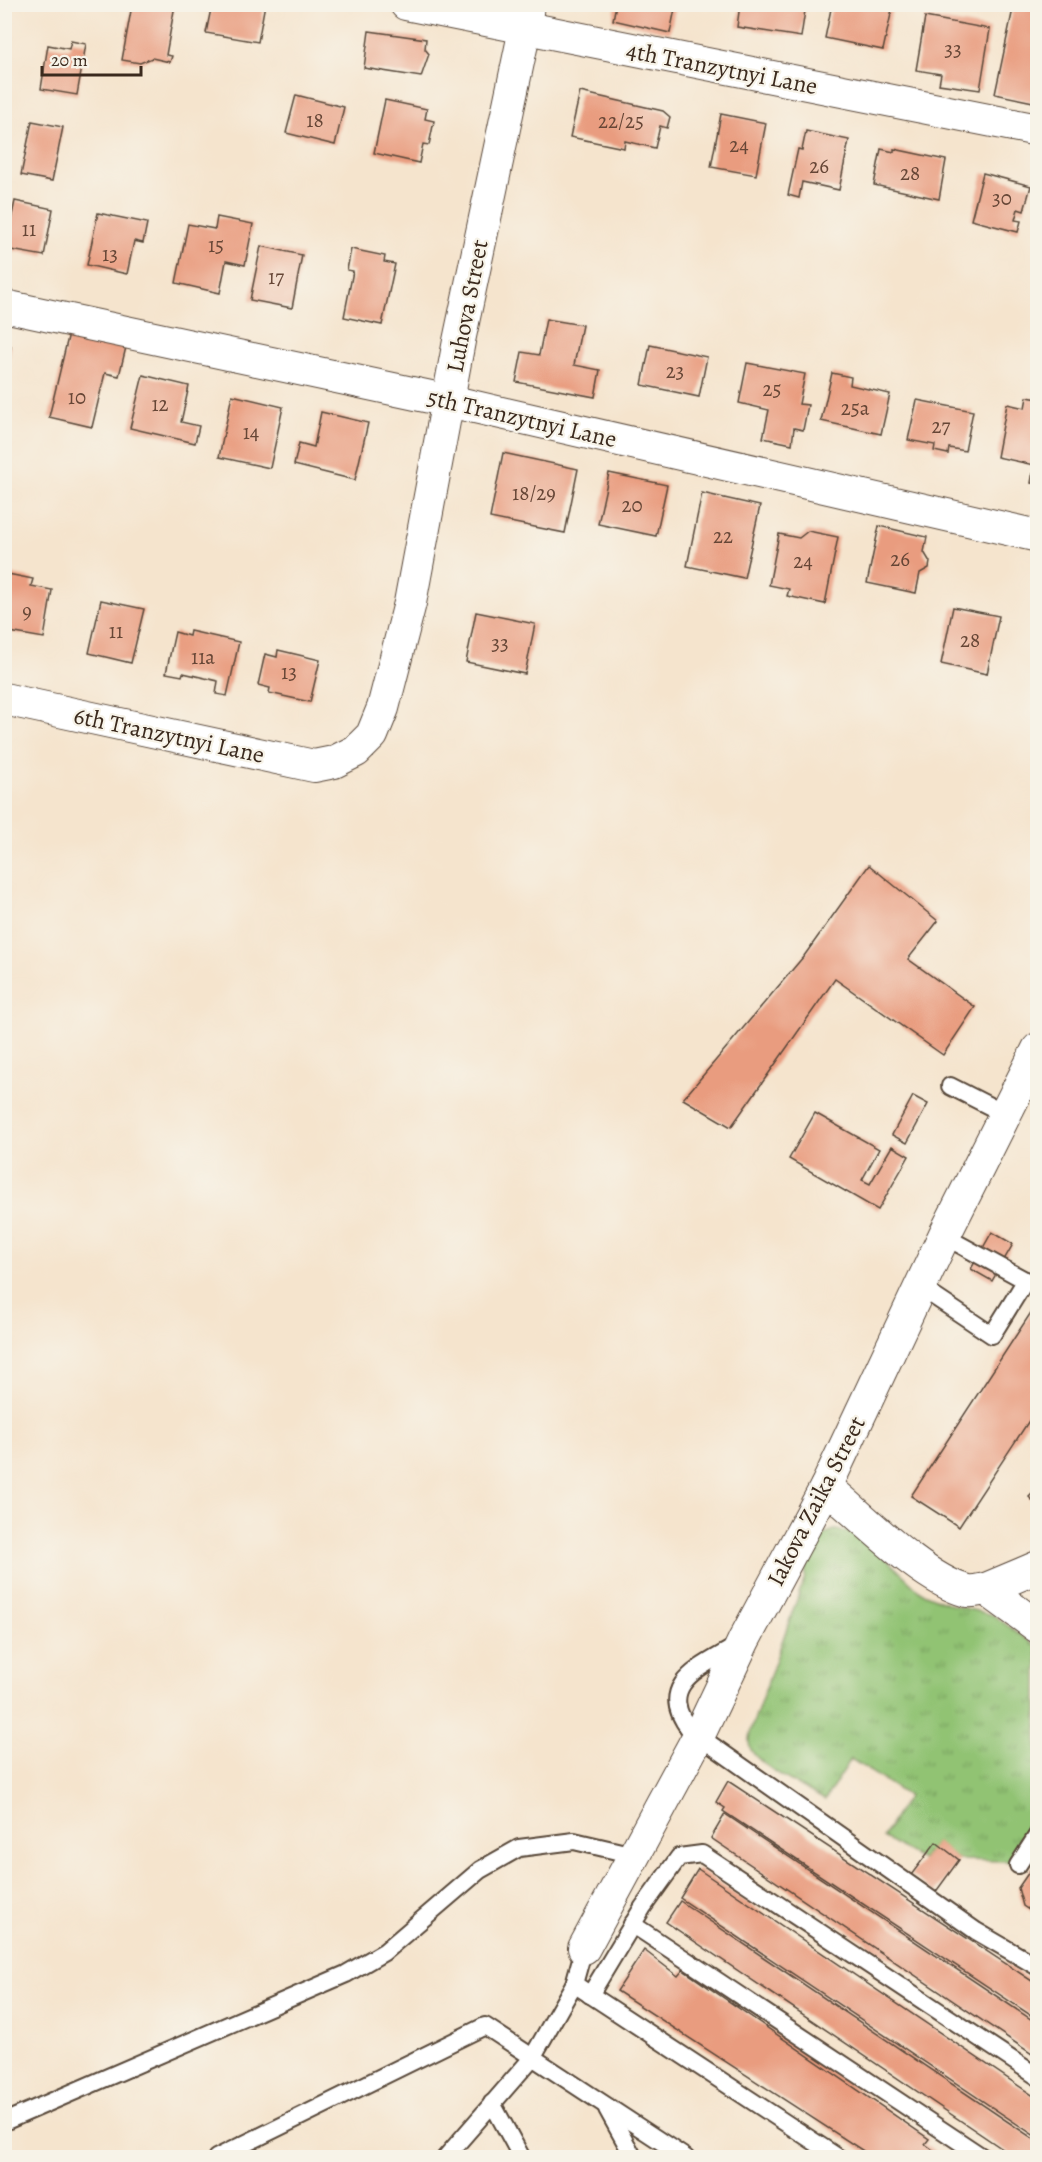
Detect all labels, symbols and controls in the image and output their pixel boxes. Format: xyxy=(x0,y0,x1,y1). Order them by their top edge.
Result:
street label: 4th Tranzytnyi Lane xyxy=(624,34,820,102)
house number: 33 xyxy=(944,35,962,63)
scale bar xyxy=(42,39,141,77)
text: 20 m xyxy=(51,48,88,72)
house number: 18 xyxy=(306,106,324,134)
house number: 22/25 xyxy=(598,107,644,135)
house number: 24 xyxy=(729,131,749,159)
house number: 26 xyxy=(809,152,829,180)
house number: 28 xyxy=(900,159,920,187)
house number: 30 xyxy=(992,184,1012,212)
house number: 11 xyxy=(22,215,36,243)
house number: 15 xyxy=(208,231,224,259)
street label: Luhova Street xyxy=(438,237,496,375)
house number: 13 xyxy=(102,240,118,268)
house number: 17 xyxy=(268,263,284,291)
house number: 23 xyxy=(666,357,684,385)
house number: 25 xyxy=(762,375,782,403)
street label: 5th Tranzytnyi Lane xyxy=(424,381,620,455)
house number: 10 xyxy=(68,383,86,411)
house number: 12 xyxy=(151,390,169,418)
house number: 25а xyxy=(841,394,870,422)
house number: 27 xyxy=(932,412,951,440)
house number: 14 xyxy=(243,418,259,446)
house number: 18/29 xyxy=(512,479,556,507)
house number: 20 xyxy=(621,491,643,519)
house number: 22 xyxy=(713,522,733,550)
house number: 26 xyxy=(890,545,910,573)
house number: 24 xyxy=(793,547,813,575)
house number: 9 xyxy=(22,597,32,625)
house number: 11 xyxy=(109,617,123,645)
house number: 28 xyxy=(960,626,980,654)
house number: 33 xyxy=(491,629,509,657)
house number: 11а xyxy=(191,643,215,671)
house number: 13 xyxy=(281,658,297,686)
street label: 6th Tranzytnyi Lane xyxy=(71,699,267,771)
street label: Iakova Zaika Street xyxy=(759,1411,873,1591)

